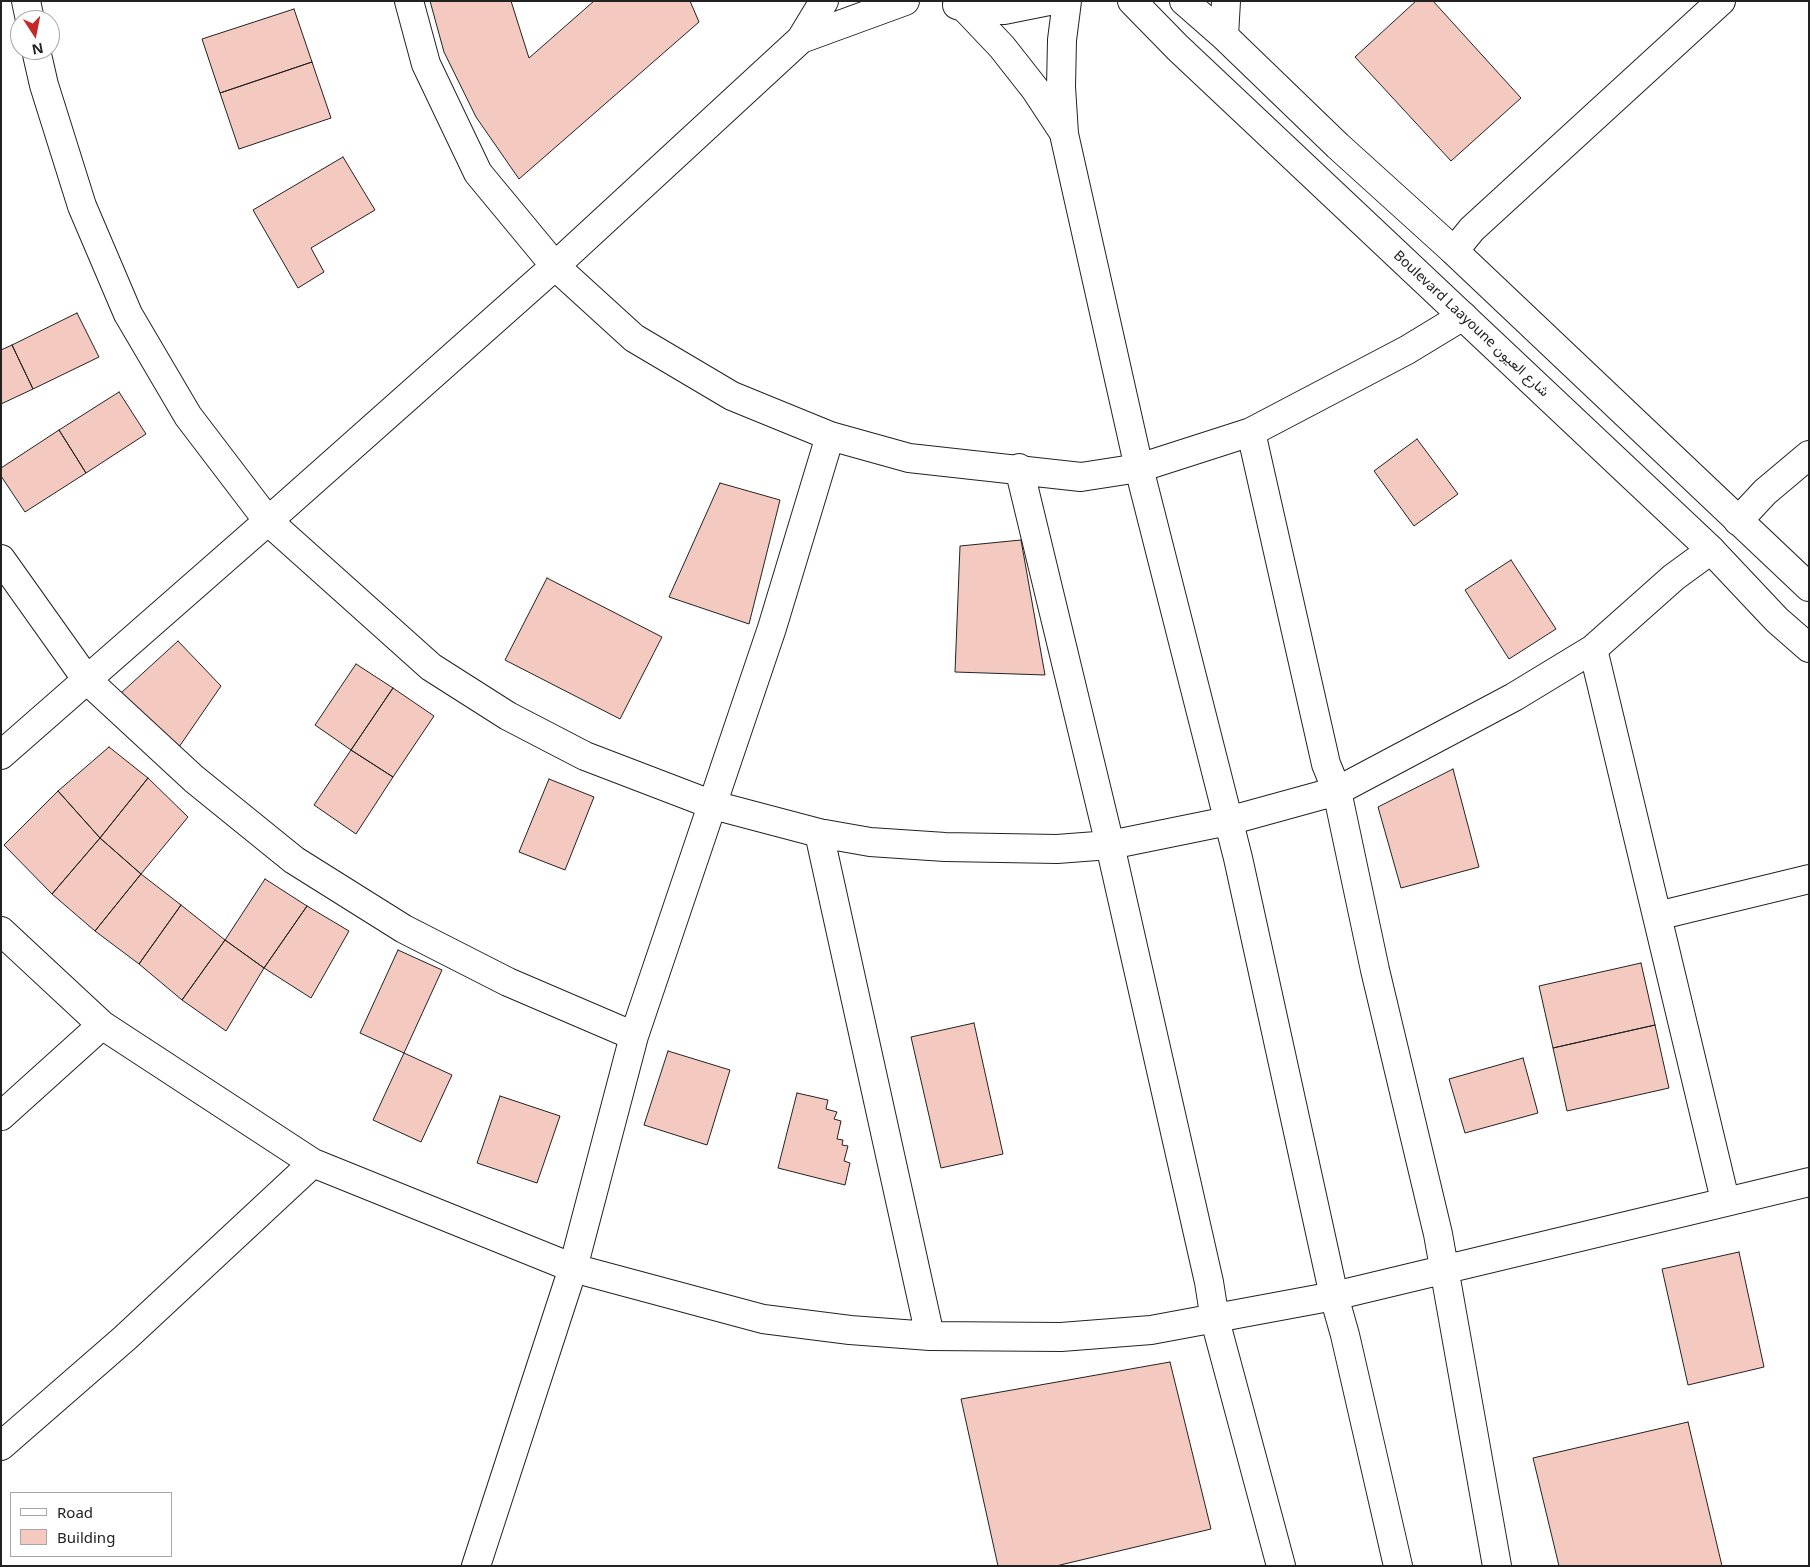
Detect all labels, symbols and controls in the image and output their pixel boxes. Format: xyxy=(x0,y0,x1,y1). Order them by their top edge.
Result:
north arrow xyxy=(10,10,60,60)
text: N xyxy=(30,39,45,60)
street label: Boulevard Laayoune شارع العيون xyxy=(1390,248,1552,400)
legend xyxy=(10,1492,172,1557)
text: Road xyxy=(57,1502,93,1522)
text: Building xyxy=(57,1527,115,1547)

